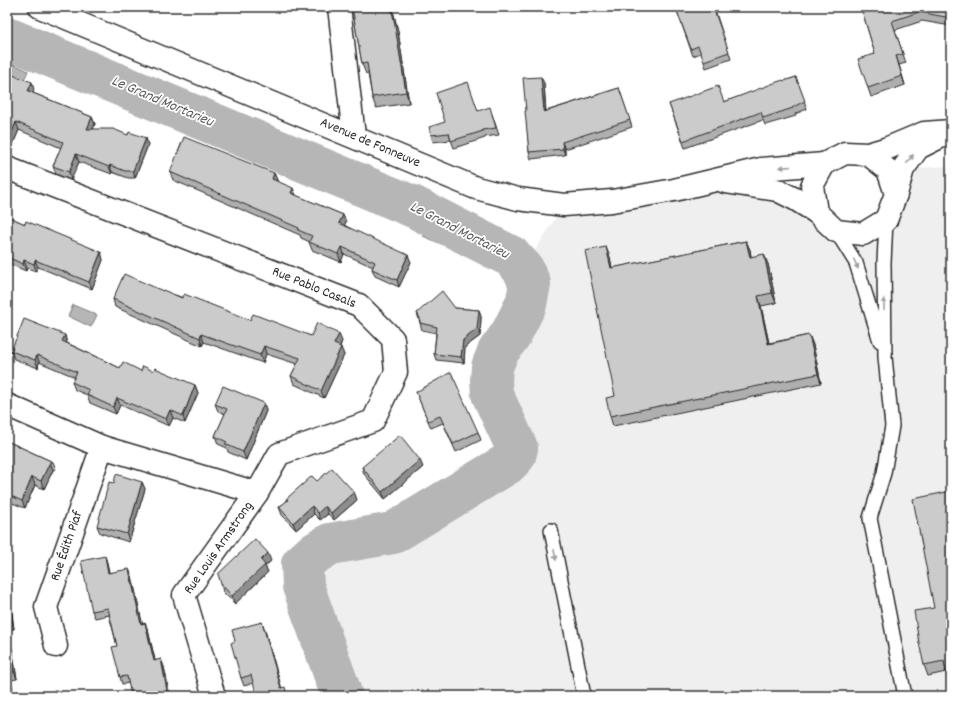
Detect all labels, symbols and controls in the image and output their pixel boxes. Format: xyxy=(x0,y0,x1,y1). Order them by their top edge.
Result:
water label: Le Grand Mortarieu xyxy=(108,71,218,134)
street label: Avenue de Fonneuve xyxy=(317,113,423,173)
one-way arrow xyxy=(906,154,914,164)
one-way arrow xyxy=(779,164,791,171)
water label: Le Grand Mortarieu xyxy=(406,197,514,266)
one-way arrow xyxy=(853,259,859,271)
street label: Rue Pablo Casals xyxy=(269,262,359,314)
one-way arrow xyxy=(881,297,887,310)
street label: Rue Louis Armstrong xyxy=(179,497,259,599)
street label: Rue Édith Piaf xyxy=(46,507,89,584)
one-way arrow xyxy=(553,548,559,561)

